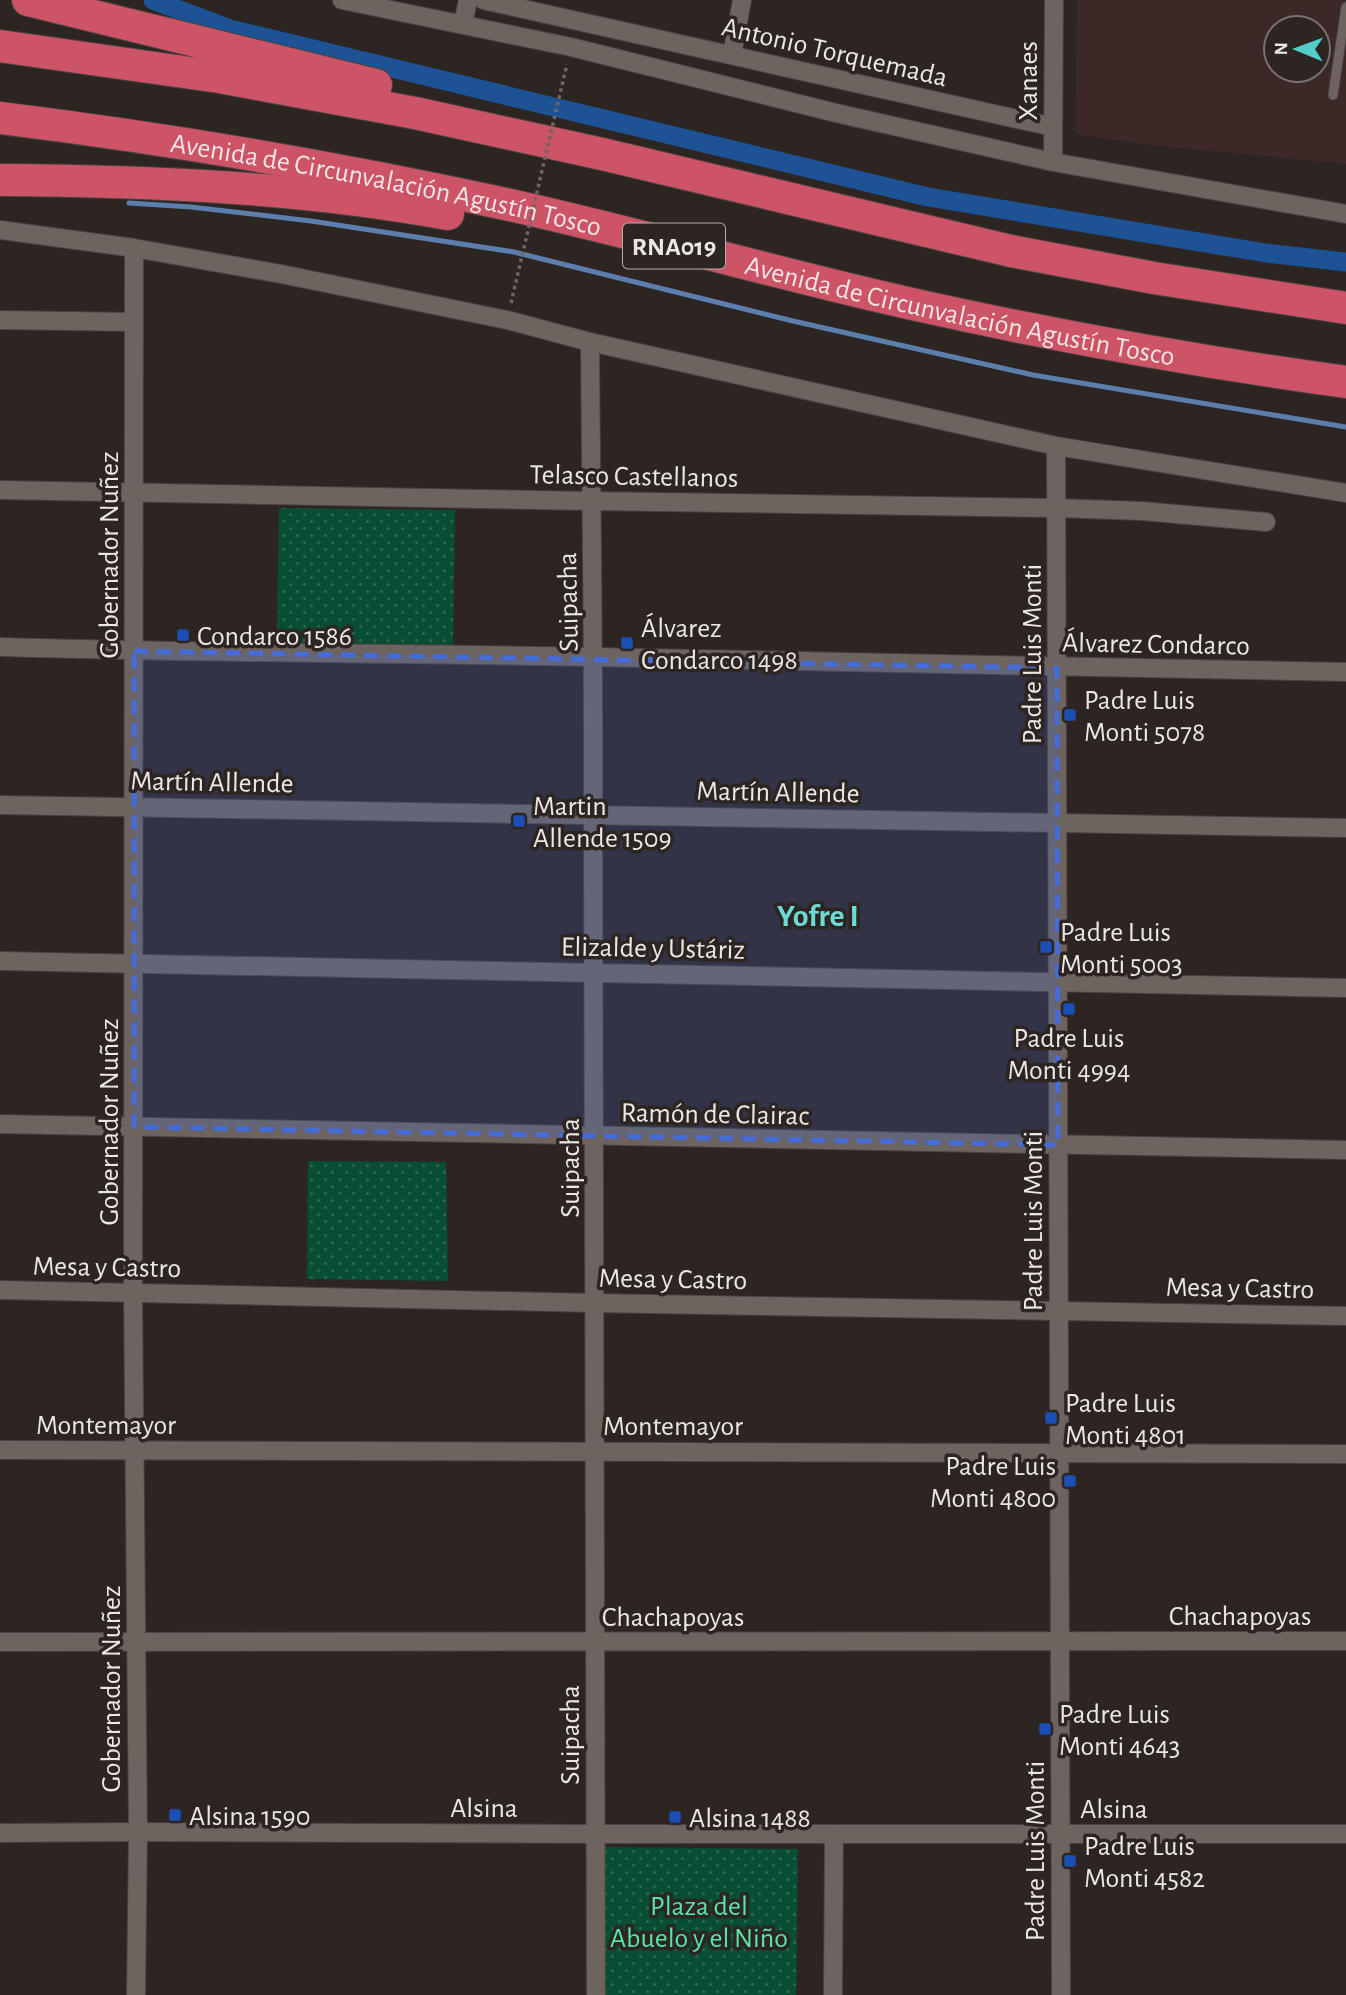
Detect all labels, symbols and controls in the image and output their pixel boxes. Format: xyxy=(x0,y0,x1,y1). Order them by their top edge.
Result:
street label: Antonio Torquemada xyxy=(719,13,950,93)
north arrow xyxy=(1262,14,1332,84)
street label: Xanaes xyxy=(1015,41,1043,121)
text: N xyxy=(1272,42,1291,56)
street label: Avenida de Circunvalación Agustín Tosco xyxy=(169,130,604,242)
road number: RNA019 xyxy=(623,224,725,268)
street label: Avenida de Circunvalación Agustín Tosco xyxy=(742,252,1177,371)
street label: Gobernador Nuñez xyxy=(96,451,124,659)
street label: Telasco Castellanos xyxy=(529,461,738,493)
street label: Suipacha xyxy=(554,552,584,652)
street label: Padre Luis Monti xyxy=(1019,564,1047,744)
place label: Álvarez Condarco 1498 xyxy=(641,612,798,675)
place label: Condarco 1586 xyxy=(197,623,352,651)
street label: Álvarez Condarco xyxy=(1062,626,1250,661)
marker: Condarco 1586 xyxy=(175,627,191,643)
marker: Álvarez Condarco 1498 xyxy=(619,635,635,651)
place label: Padre Luis Monti 5078 xyxy=(1084,687,1205,747)
marker: Padre Luis Monti 5078 xyxy=(1062,707,1078,723)
street label: Martín Allende xyxy=(130,768,294,798)
street label: Martín Allende xyxy=(696,778,860,808)
place label: Martin Allende 1509 xyxy=(533,793,672,853)
marker: Martin Allende 1509 xyxy=(511,813,527,829)
district label: Yofre I xyxy=(777,900,859,932)
place label: Padre Luis Monti 5003 xyxy=(1060,919,1183,979)
street label: Elizalde y Ustáriz xyxy=(561,933,745,965)
marker: Padre Luis Monti 5003 xyxy=(1038,939,1054,955)
marker: Padre Luis Monti 4994 xyxy=(1061,1001,1077,1017)
street label: Gobernador Nuñez xyxy=(96,1018,124,1226)
place label: Padre Luis Monti 4994 xyxy=(1007,1025,1131,1085)
street label: Ramón de Clairac xyxy=(621,1099,810,1131)
street label: Suipacha xyxy=(557,1118,585,1218)
street label: Padre Luis Monti xyxy=(1020,1131,1048,1311)
street label: Mesa y Castro xyxy=(32,1253,181,1283)
street label: Mesa y Castro xyxy=(598,1265,747,1295)
street label: Mesa y Castro xyxy=(1165,1274,1314,1304)
place label: Padre Luis Monti 4801 xyxy=(1065,1390,1186,1450)
marker: Padre Luis Monti 4801 xyxy=(1043,1410,1059,1426)
street label: Montemayor xyxy=(36,1412,176,1440)
street label: Montemayor xyxy=(603,1413,743,1441)
place label: Padre Luis Monti 4800 xyxy=(930,1453,1056,1513)
marker: Padre Luis Monti 4800 xyxy=(1062,1473,1078,1489)
street label: Gobernador Nuñez xyxy=(98,1585,126,1793)
street label: Chachapoyas xyxy=(1169,1603,1311,1631)
street label: Chachapoyas xyxy=(602,1604,744,1632)
street label: Suipacha xyxy=(557,1685,585,1785)
place label: Padre Luis Monti 4643 xyxy=(1059,1701,1180,1761)
marker: Padre Luis Monti 4643 xyxy=(1037,1721,1053,1737)
street label: Padre Luis Monti xyxy=(1022,1761,1050,1941)
street label: Alsina xyxy=(450,1795,518,1823)
street label: Alsina xyxy=(1080,1796,1148,1824)
place label: Alsina 1590 xyxy=(189,1803,311,1831)
place label: Alsina 1488 xyxy=(689,1805,811,1833)
marker: Alsina 1590 xyxy=(167,1807,183,1823)
marker: Alsina 1488 xyxy=(667,1809,683,1825)
place label: Padre Luis Monti 4582 xyxy=(1084,1833,1205,1893)
marker: Padre Luis Monti 4582 xyxy=(1062,1853,1078,1869)
park label: Plaza del Abuelo y el Niño xyxy=(610,1893,788,1953)

